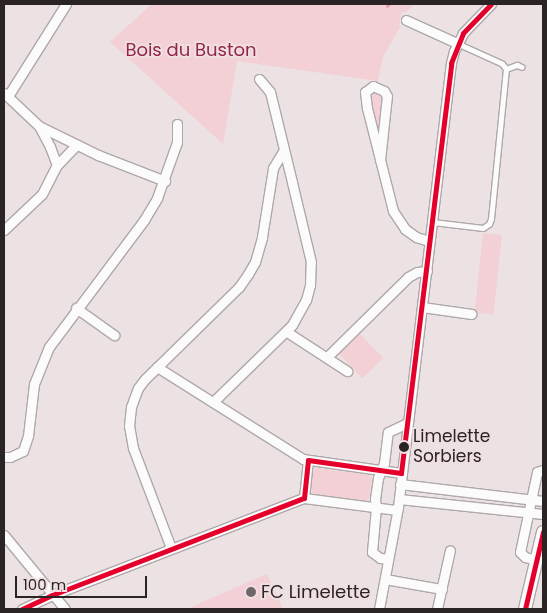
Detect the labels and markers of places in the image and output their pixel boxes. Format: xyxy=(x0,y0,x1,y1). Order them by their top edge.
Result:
place label: Limelette Sorbiers xyxy=(413,427,490,467)
marker: Limelette Sorbiers xyxy=(399,442,409,452)
place label: FC Limelette xyxy=(261,581,371,603)
marker: FC Limelette xyxy=(245,586,257,598)

